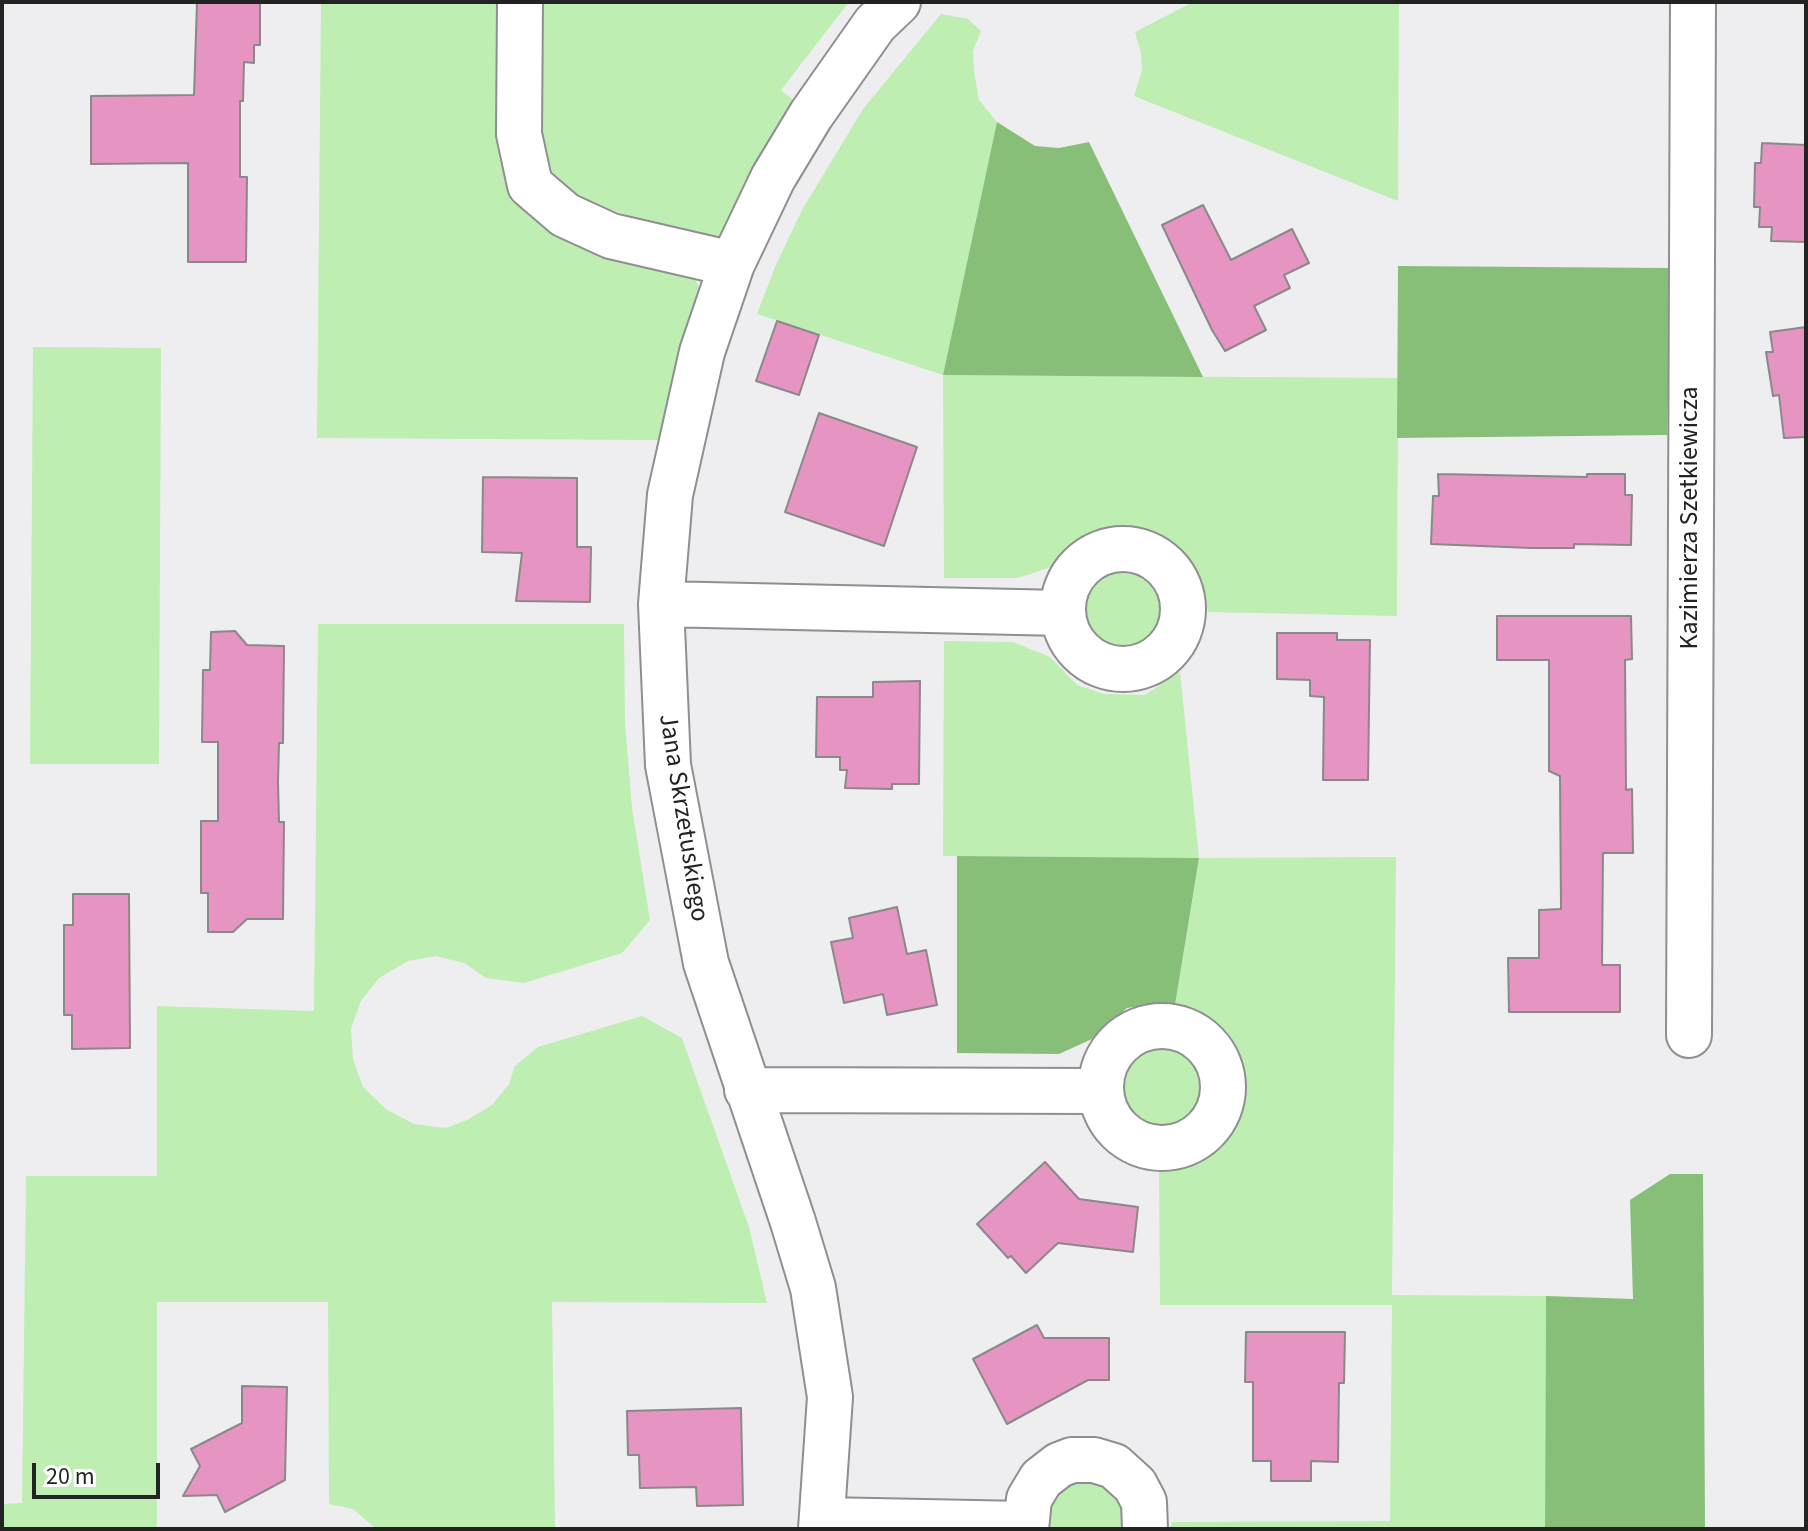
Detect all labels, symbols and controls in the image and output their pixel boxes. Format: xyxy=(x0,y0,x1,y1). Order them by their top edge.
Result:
street label: Kazimierza Szetkiewicza xyxy=(1675,386,1707,650)
street label: Jana Skrzetuskiego xyxy=(650,712,714,924)
scale bar xyxy=(36,1447,164,1497)
text: 20 m xyxy=(46,1459,95,1494)

